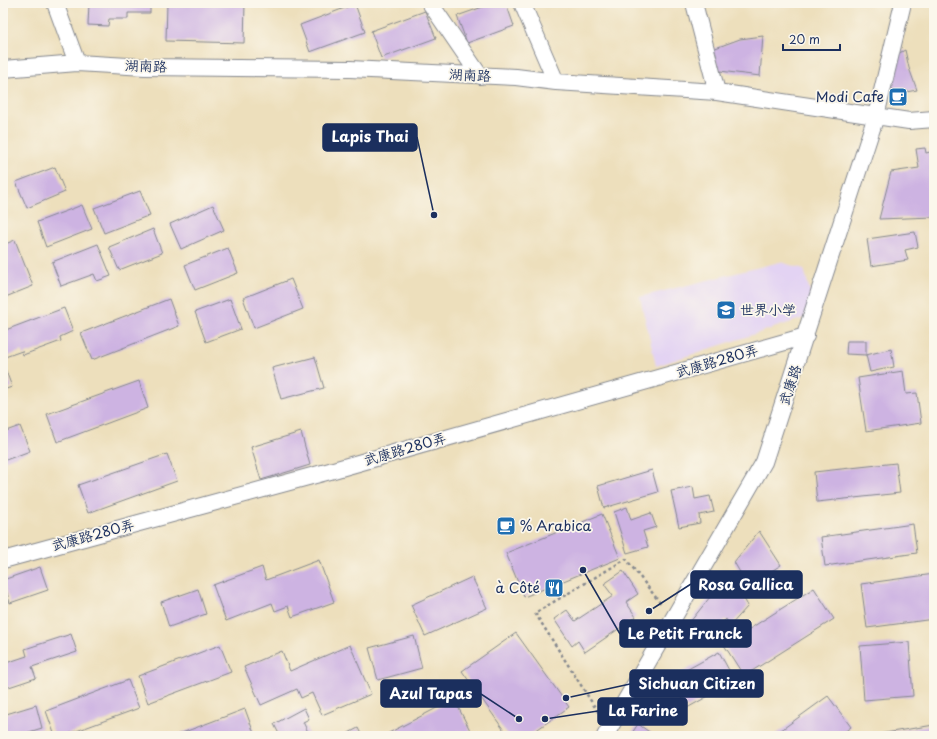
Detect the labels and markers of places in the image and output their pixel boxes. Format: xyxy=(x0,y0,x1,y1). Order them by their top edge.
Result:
place label: Modi Cafe xyxy=(816,86,884,107)
cafe icon: Modi Cafe xyxy=(887,86,909,108)
callout: Lapis Thai xyxy=(323,124,417,151)
school or university icon: 世界小学 xyxy=(715,299,737,321)
place label: 世界小学 xyxy=(740,299,796,320)
cafe icon: % Arabica xyxy=(495,515,517,537)
place label: % Arabica xyxy=(520,515,591,536)
callout: Rosa Gallica xyxy=(691,571,802,598)
place label: à Côté xyxy=(495,577,540,598)
restaurant icon: à Côté xyxy=(543,577,565,599)
callout: Le Petit Franck xyxy=(620,620,751,647)
callout: Sichuan Citizen xyxy=(630,670,763,697)
callout: Azul Tapas xyxy=(381,680,481,707)
callout: La Farine xyxy=(598,698,687,725)

